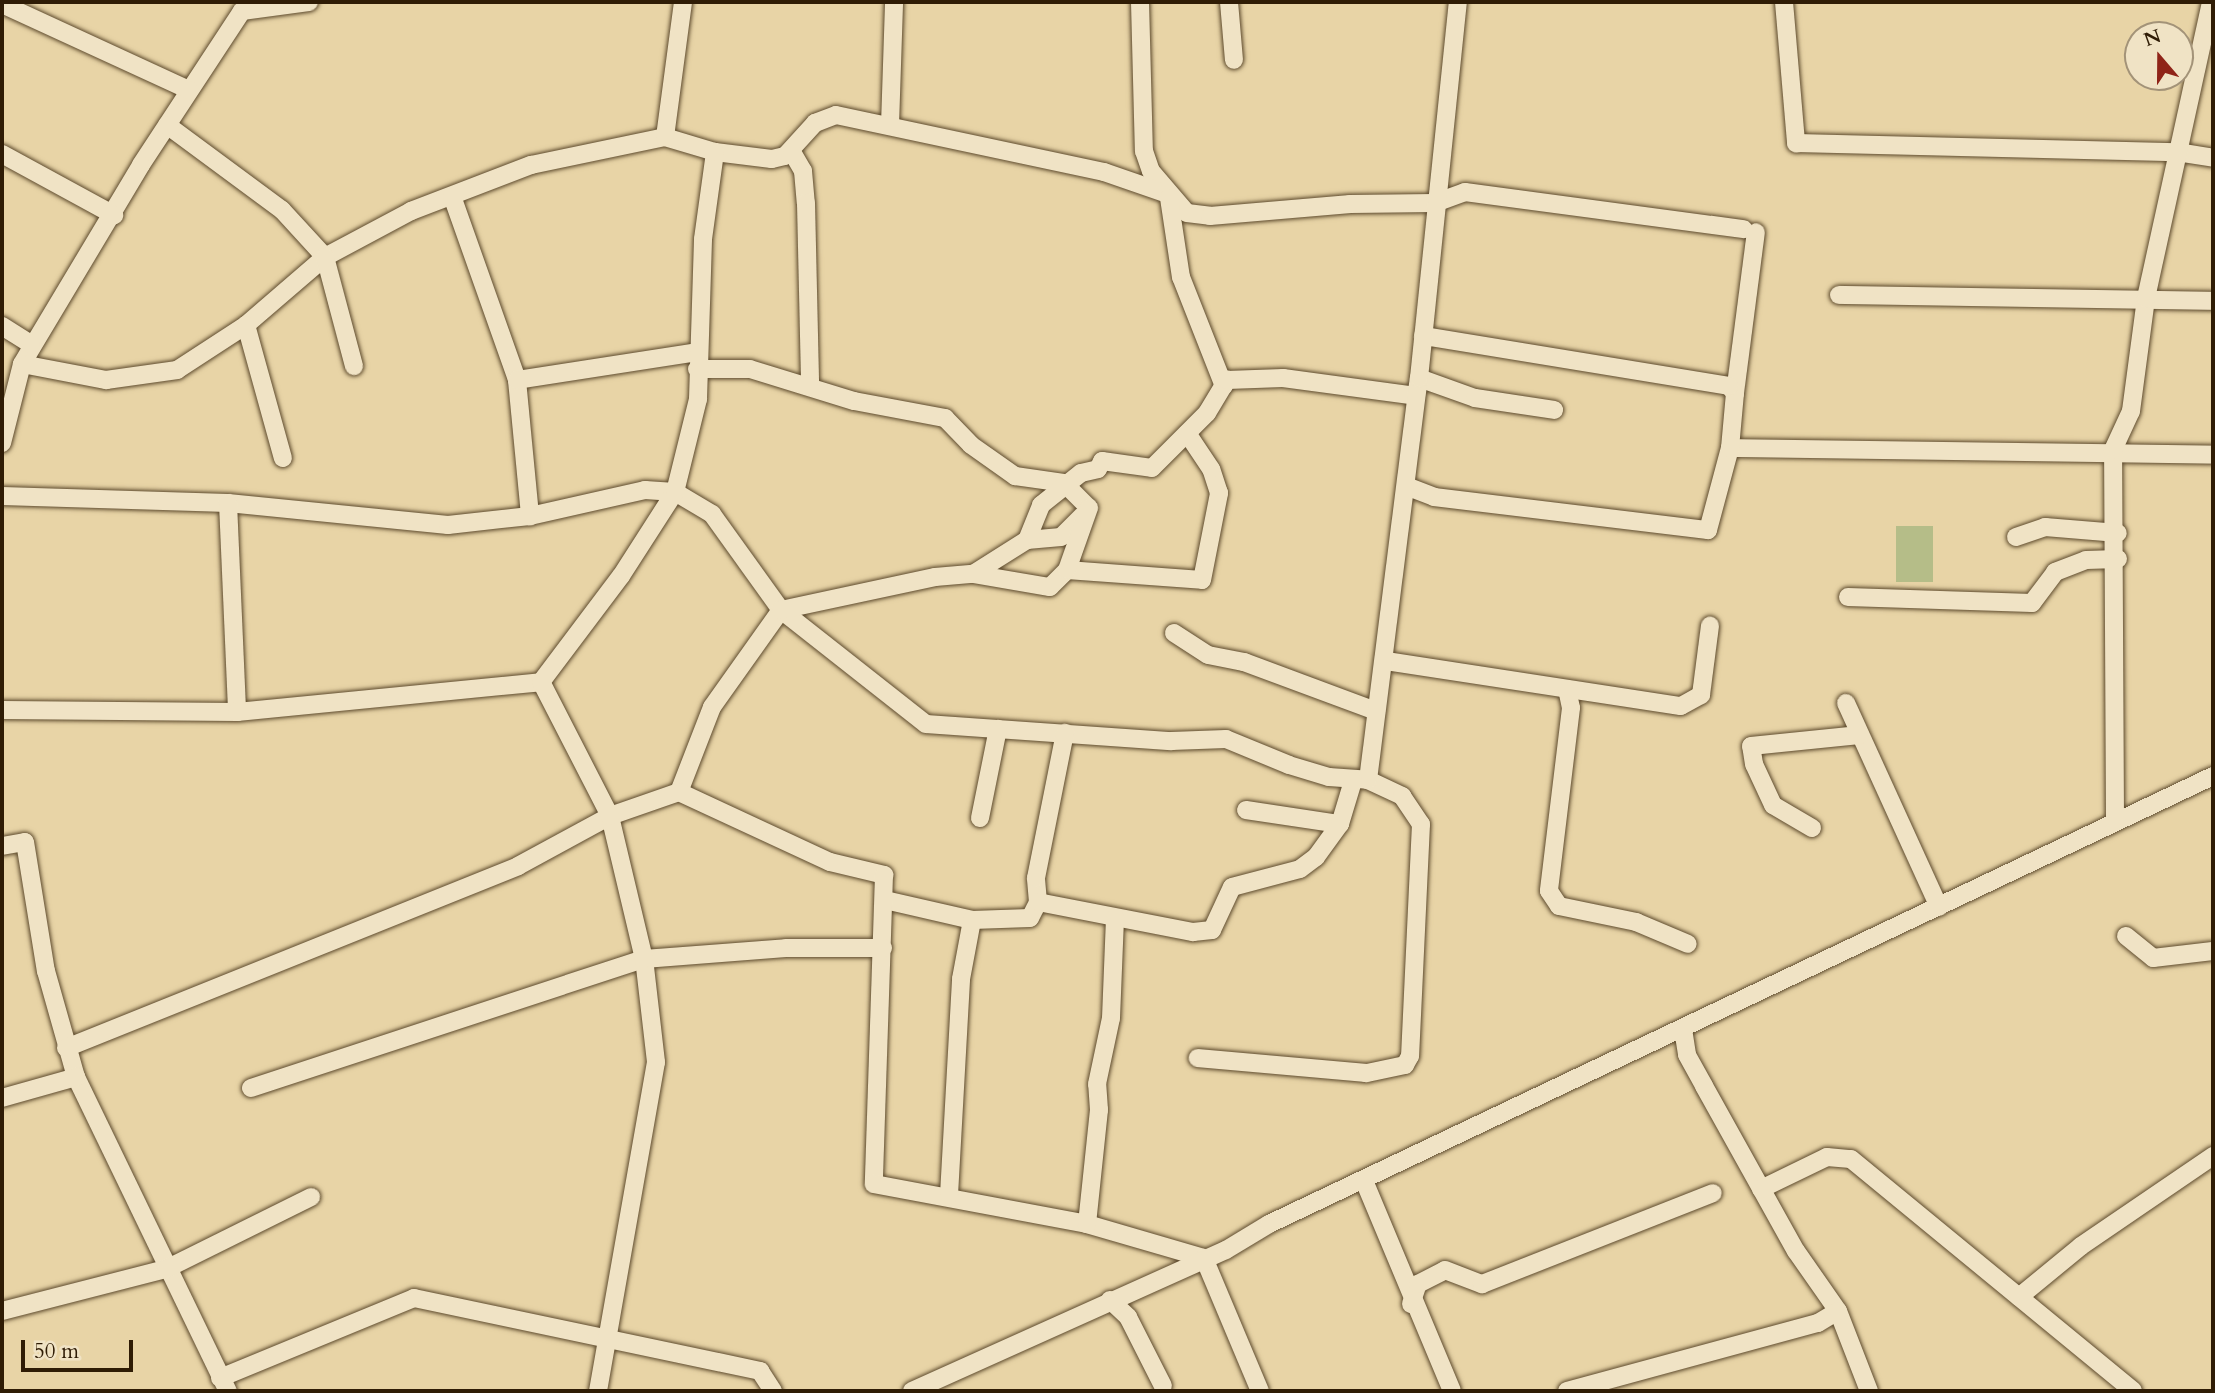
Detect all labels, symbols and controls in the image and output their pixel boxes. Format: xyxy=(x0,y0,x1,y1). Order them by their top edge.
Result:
north arrow xyxy=(2124,21,2194,91)
text: N xyxy=(2140,23,2165,53)
scale bar xyxy=(24,1326,136,1370)
text: 50 m xyxy=(34,1337,79,1366)

